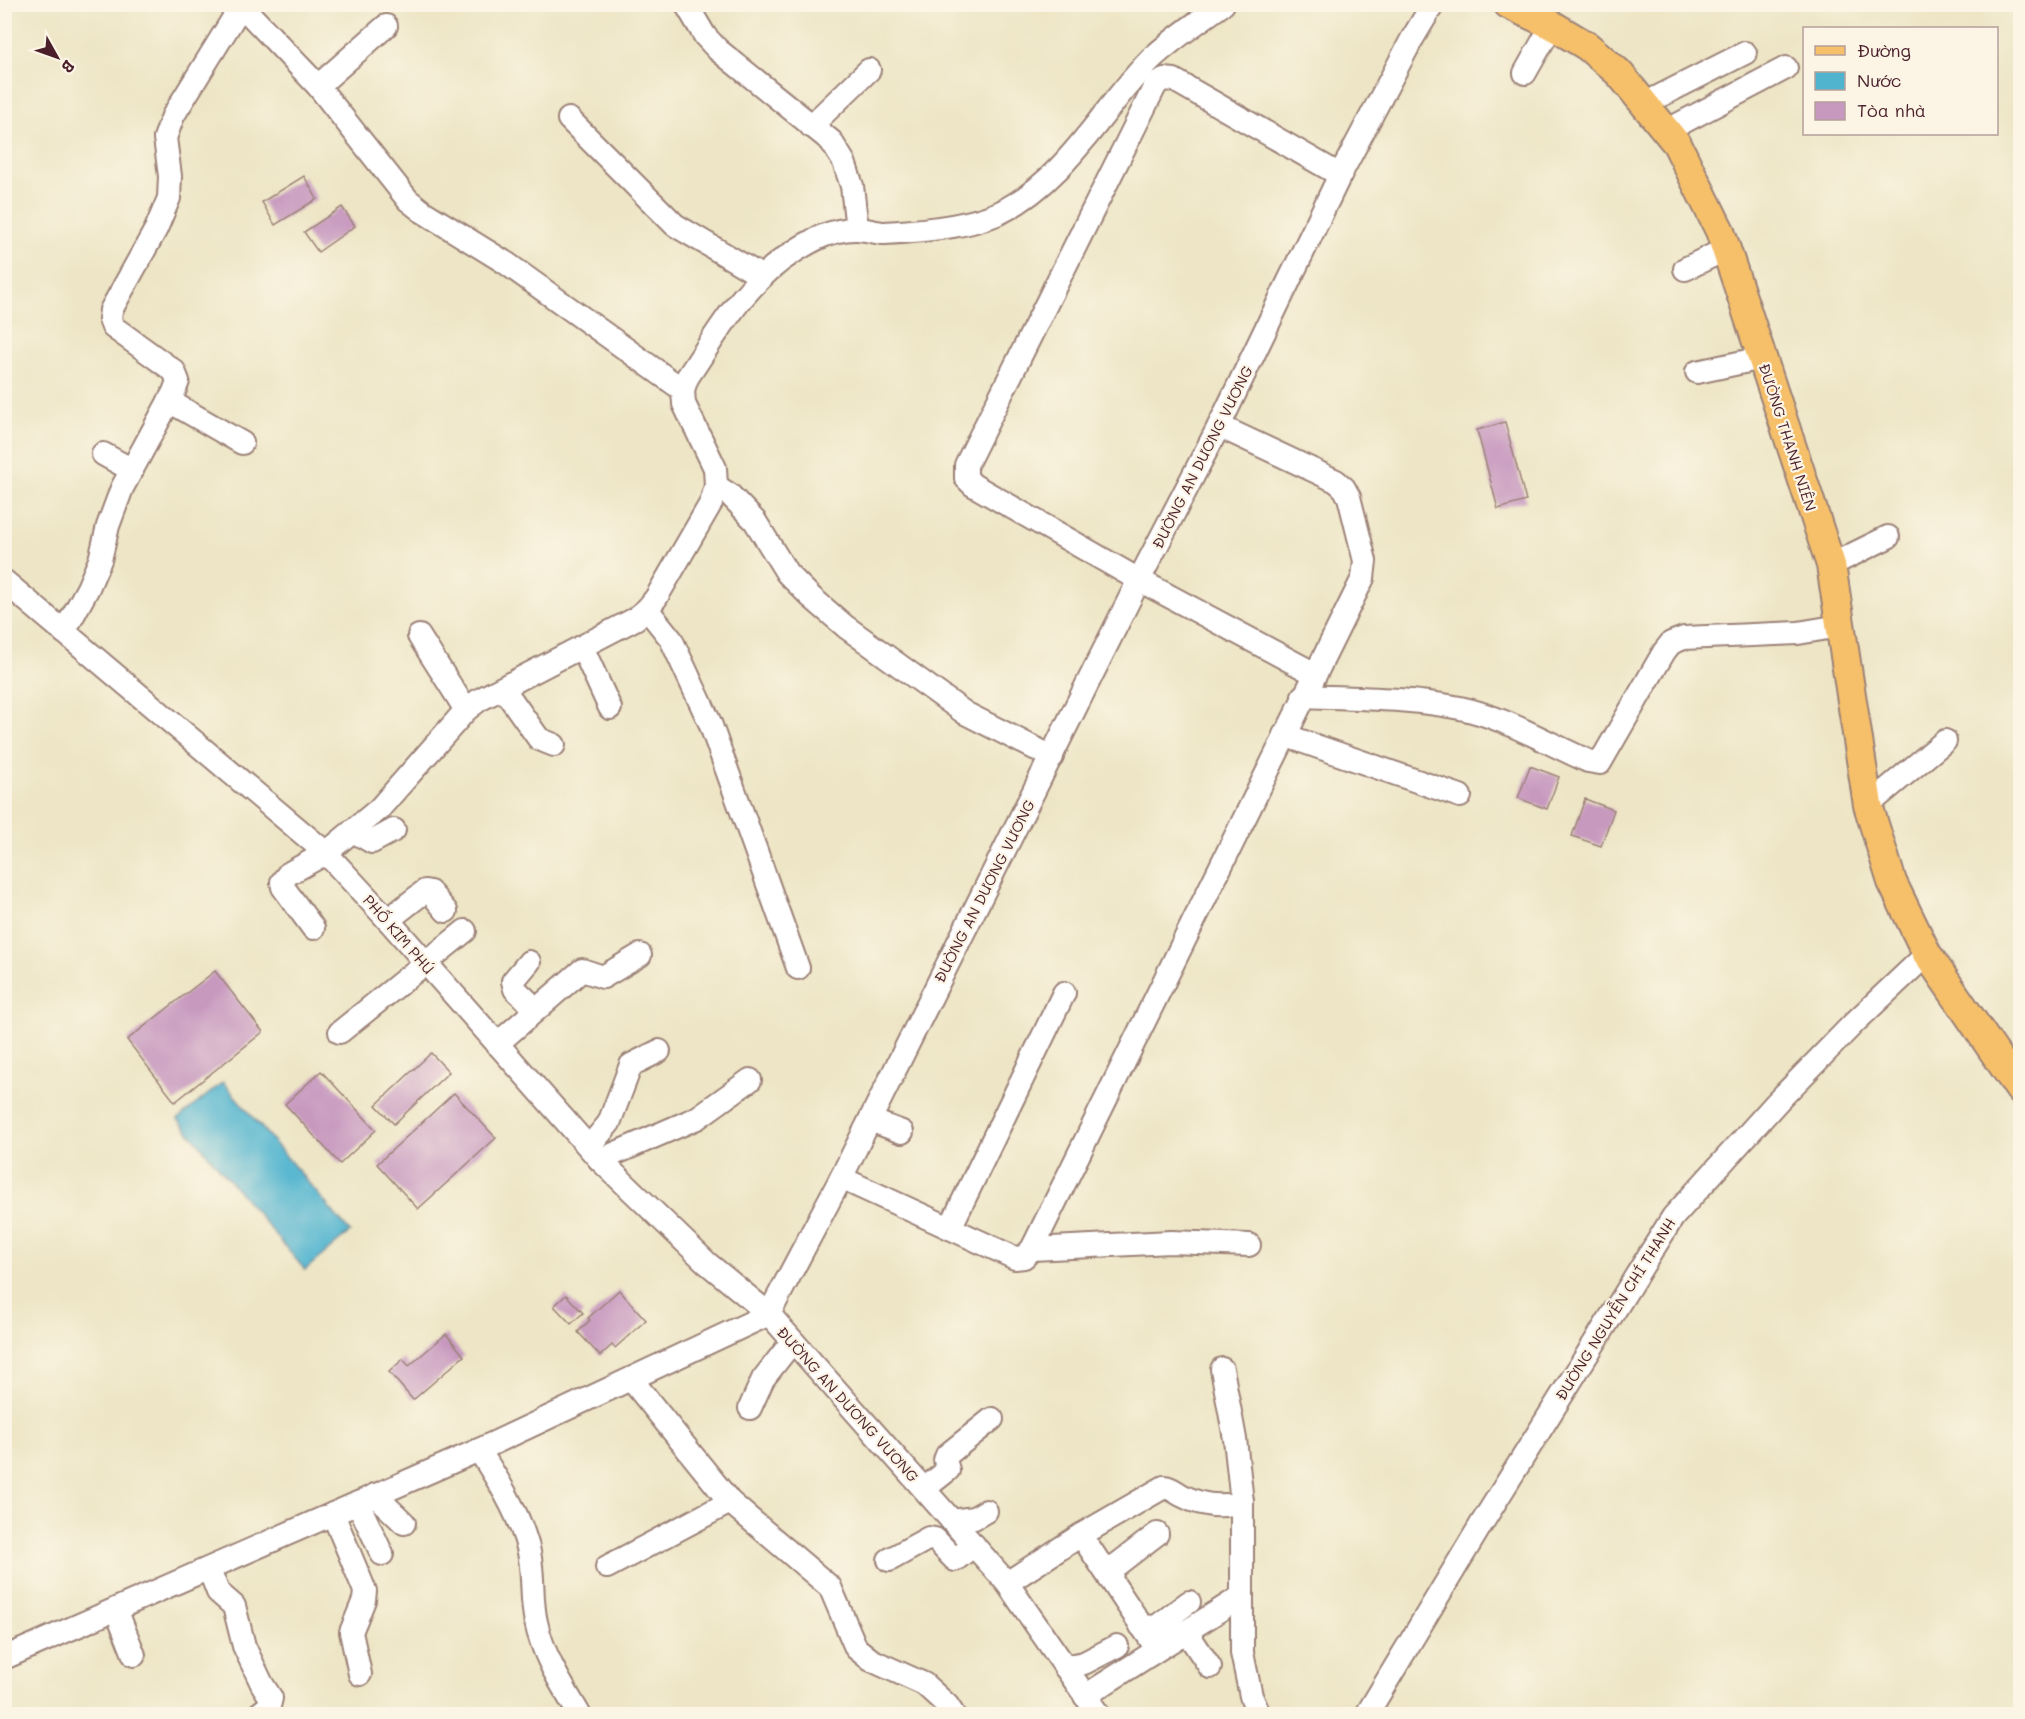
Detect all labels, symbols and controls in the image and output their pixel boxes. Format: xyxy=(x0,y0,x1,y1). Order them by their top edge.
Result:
north arrow xyxy=(27,27,87,87)
legend xyxy=(1803,27,1998,135)
text: Đường xyxy=(1857,38,1911,62)
text: B xyxy=(57,56,80,78)
text: Nước xyxy=(1857,68,1901,92)
text: Tòa nhà xyxy=(1857,98,1926,122)
street label: ĐƯỜNG THANH NIÊN xyxy=(1755,361,1821,513)
street label: ĐƯỜNG AN DƯƠNG VƯƠNG xyxy=(1147,362,1257,552)
street label: ĐƯỜNG AN DƯƠNG VƯƠNG xyxy=(929,796,1039,986)
street label: PHỐ KIM PHÚ xyxy=(359,890,439,978)
street label: ĐƯỜNG NGUYỄN CHÍ THANH xyxy=(1550,1214,1679,1404)
street label: ĐƯỜNG AN DƯƠNG VƯƠNG xyxy=(773,1322,923,1486)

